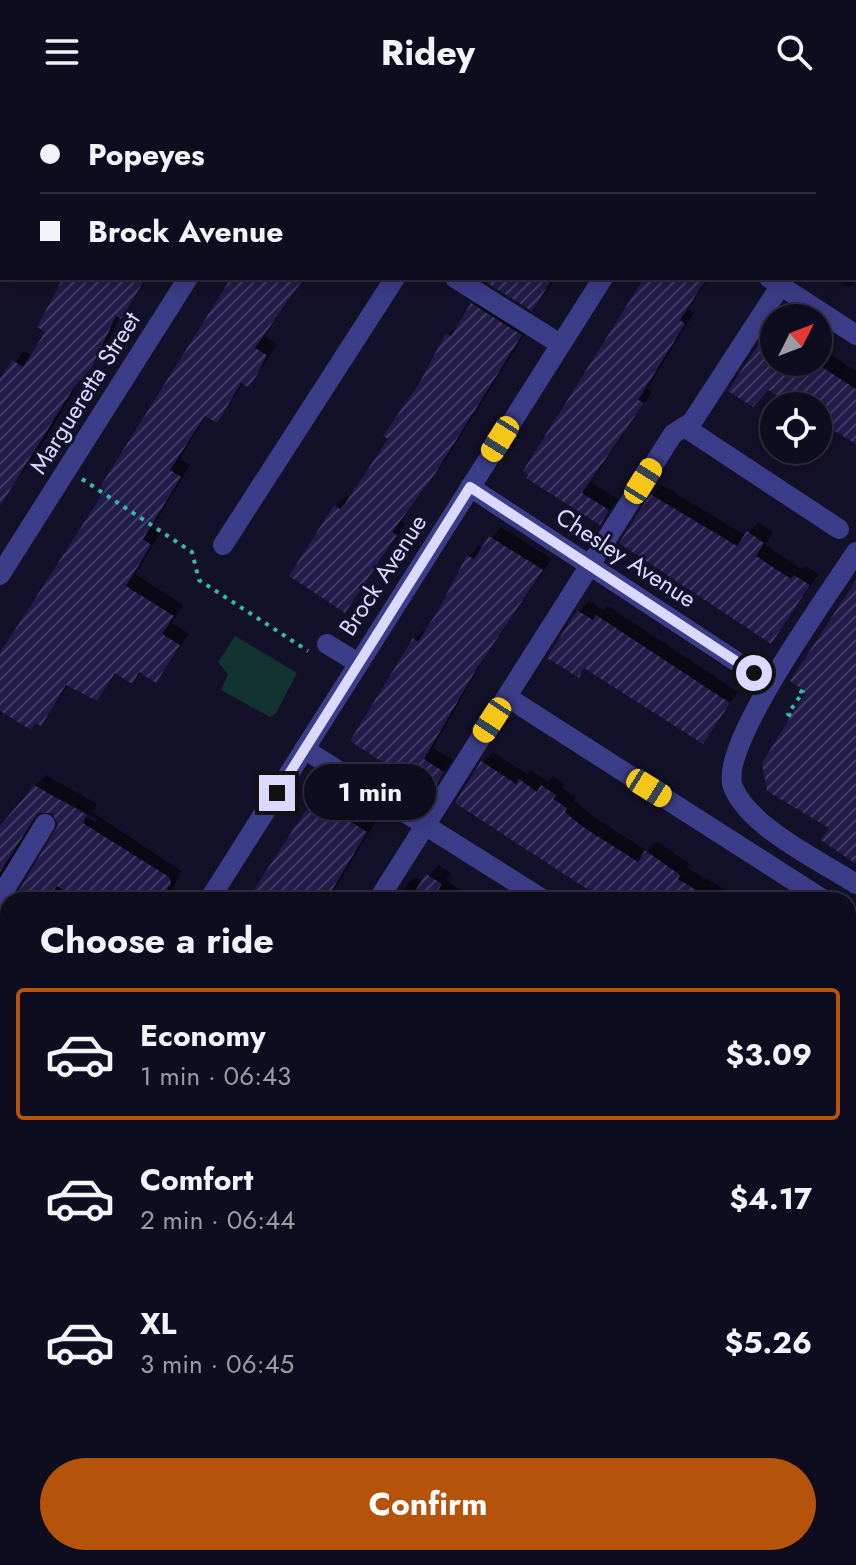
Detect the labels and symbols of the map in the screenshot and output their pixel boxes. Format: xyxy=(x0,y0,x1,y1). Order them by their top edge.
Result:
north arrow xyxy=(760,304,832,376)
street label: Margueretta Street xyxy=(21,305,149,481)
car xyxy=(477,412,523,466)
car xyxy=(620,454,666,508)
street label: Chesley Avenue xyxy=(549,499,703,616)
street label: Brock Avenue xyxy=(330,507,435,642)
route start xyxy=(736,655,772,691)
car xyxy=(469,693,515,747)
callout: 1 min xyxy=(305,765,437,821)
car xyxy=(622,765,676,811)
route end xyxy=(259,775,295,811)

